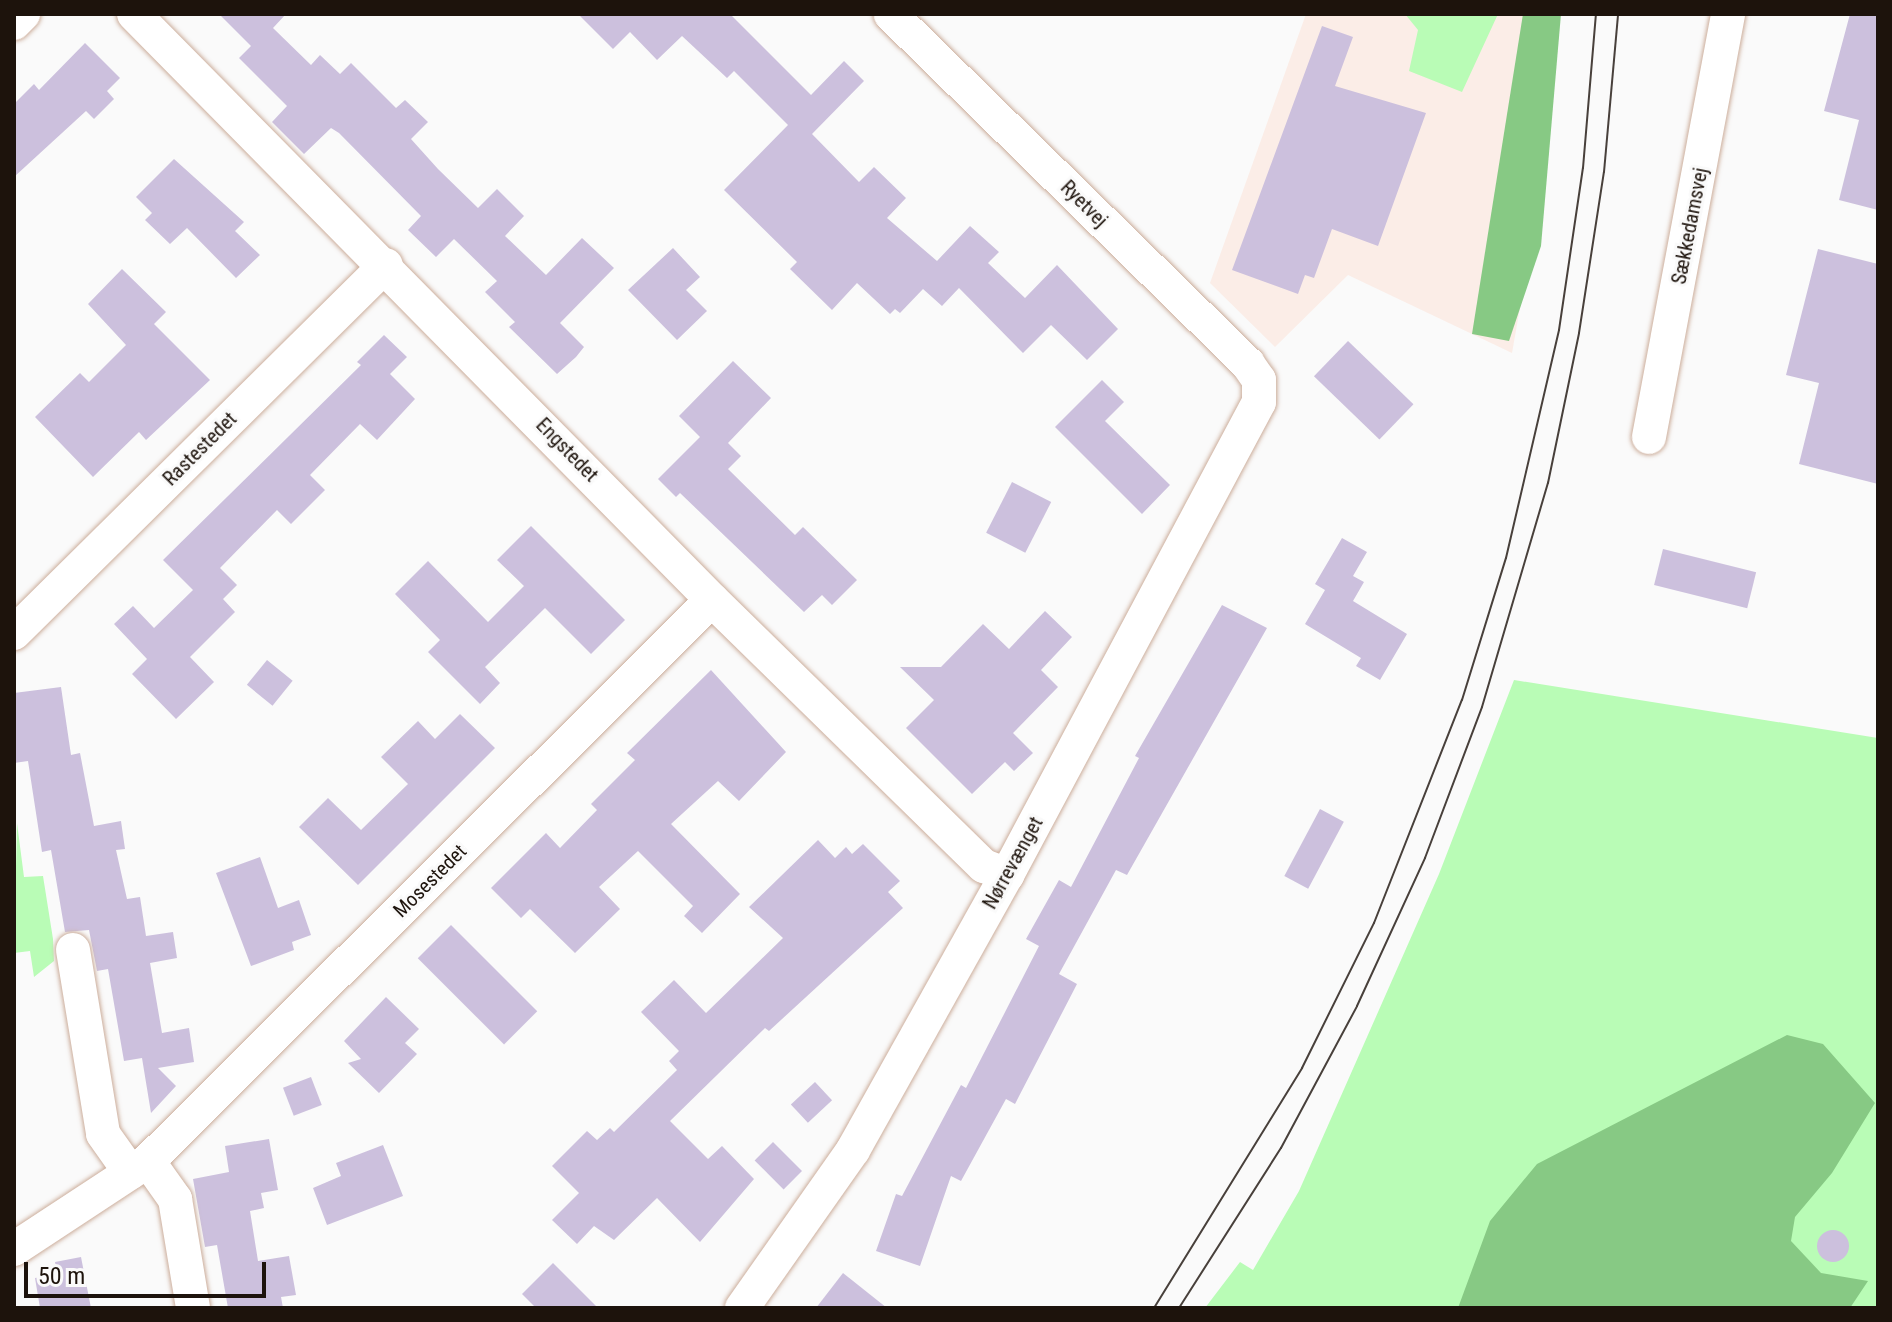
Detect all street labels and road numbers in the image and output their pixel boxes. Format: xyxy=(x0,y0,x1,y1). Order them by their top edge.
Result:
street label: Sækkedamsvej xyxy=(1667,166,1713,286)
street label: Ryetvej xyxy=(1056,176,1112,232)
street label: Rastestedet xyxy=(158,407,242,491)
street label: Engstedet xyxy=(531,413,603,487)
street label: Nørrevænget xyxy=(978,813,1048,913)
street label: Mosestedet xyxy=(389,840,471,922)

